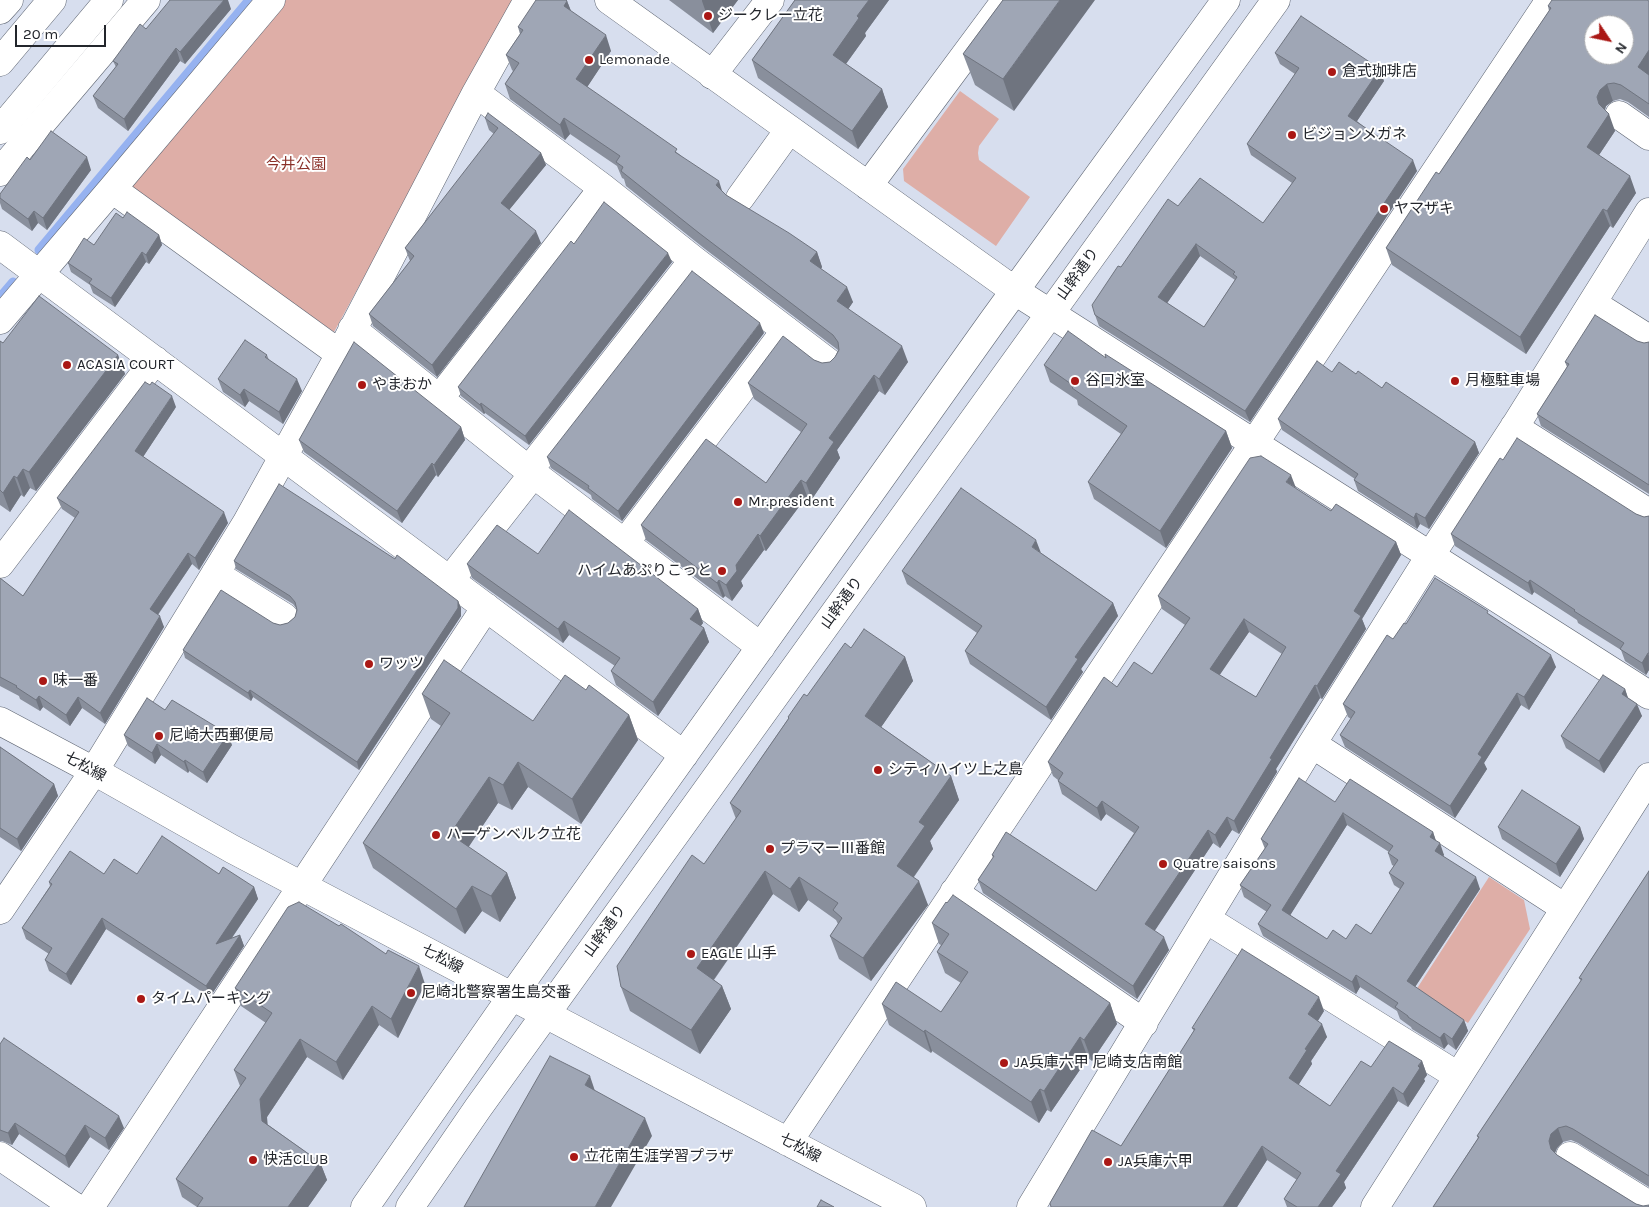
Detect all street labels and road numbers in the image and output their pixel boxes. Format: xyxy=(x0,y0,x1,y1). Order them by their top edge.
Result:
street label: 山幹通り xyxy=(1053,244,1103,304)
street label: 山幹通り xyxy=(817,573,867,633)
street label: 七松線 xyxy=(61,748,109,786)
street label: 山幹通り xyxy=(580,901,630,961)
street label: 七松線 xyxy=(418,940,466,978)
street label: 七松線 xyxy=(776,1129,824,1167)

